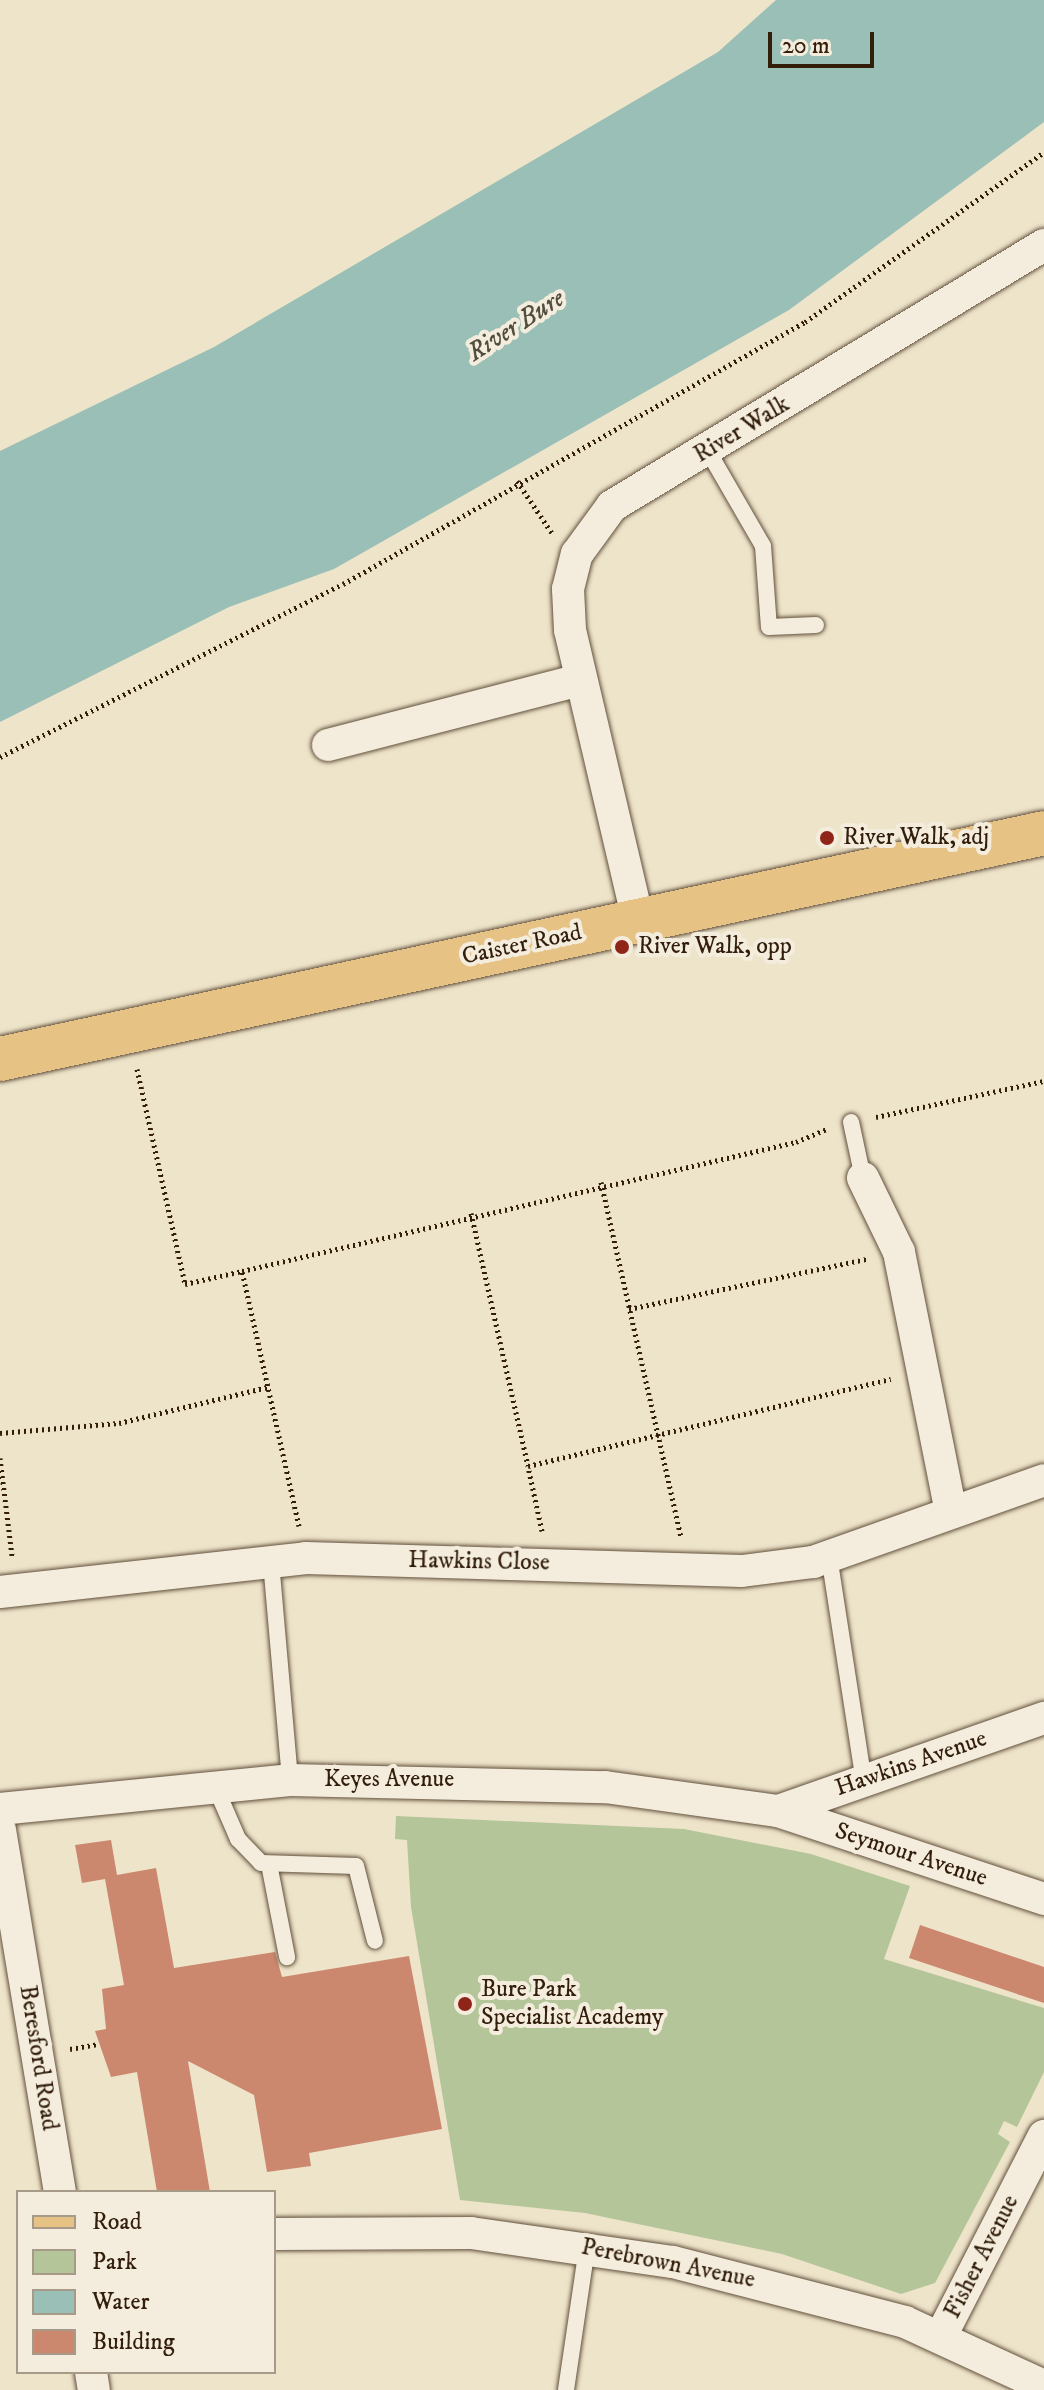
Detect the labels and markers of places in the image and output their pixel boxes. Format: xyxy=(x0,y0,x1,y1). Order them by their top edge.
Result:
place label: River Walk, adj xyxy=(843,824,989,852)
marker: River Walk, adj xyxy=(818,829,836,847)
place label: River Walk, opp xyxy=(638,933,792,961)
marker: River Walk, opp xyxy=(613,938,631,956)
place label: Bure Park Specialist Academy xyxy=(481,1976,664,2032)
marker: Bure Park Specialist Academy xyxy=(456,1995,474,2013)

